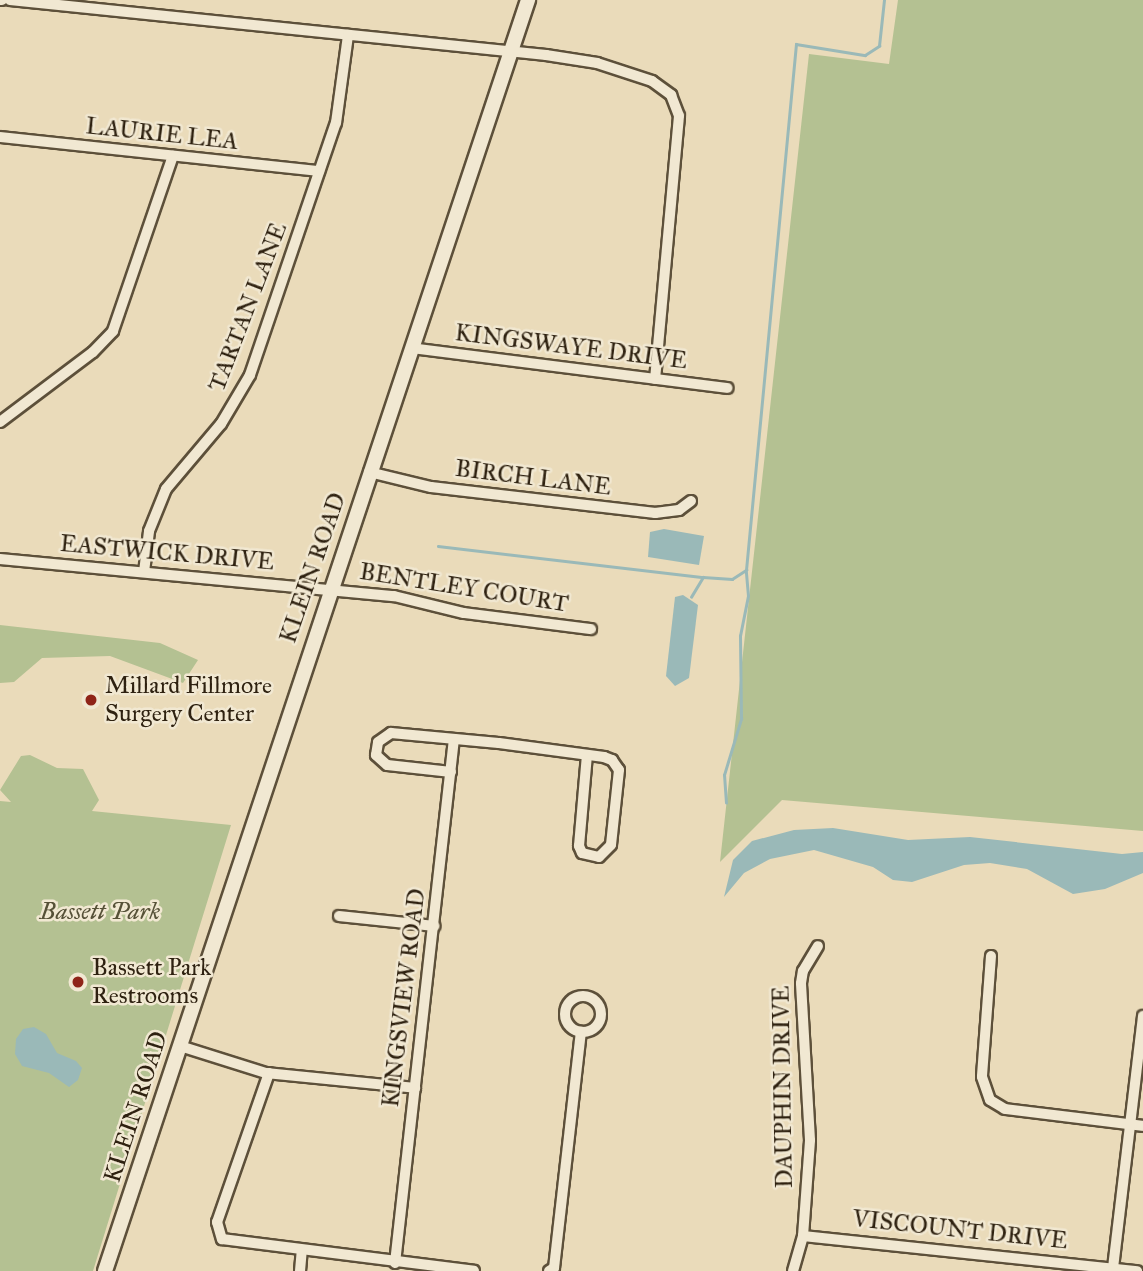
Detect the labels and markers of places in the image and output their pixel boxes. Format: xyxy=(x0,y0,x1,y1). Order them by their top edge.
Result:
place label: Millard Fillmore Surgery Center xyxy=(105,672,272,728)
marker: Millard Fillmore Surgery Center xyxy=(83,692,99,708)
place label: Bassett Park Restrooms xyxy=(92,954,211,1010)
marker: Bassett Park Restrooms xyxy=(70,974,86,990)

